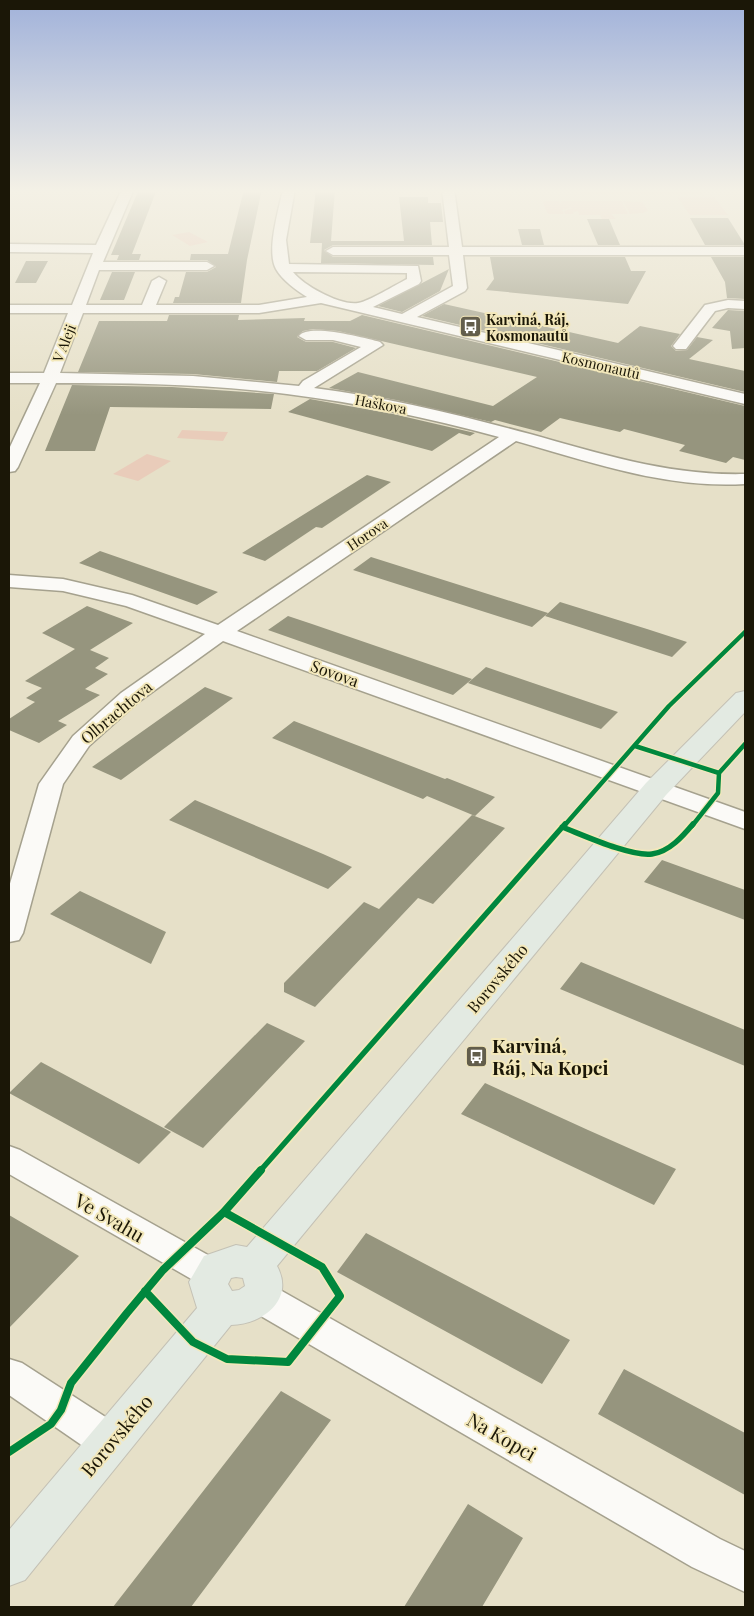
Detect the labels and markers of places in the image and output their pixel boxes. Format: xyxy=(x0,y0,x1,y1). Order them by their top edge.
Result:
place label: Karviná, Ráj, Kosmonautů xyxy=(486,310,569,345)
bus stop icon: Karviná, Ráj, Kosmonautů xyxy=(458,315,482,339)
place label: Karviná, Ráj, Na Kopci xyxy=(492,1032,609,1080)
bus stop icon: Karviná, Ráj, Na Kopci xyxy=(464,1044,488,1068)

